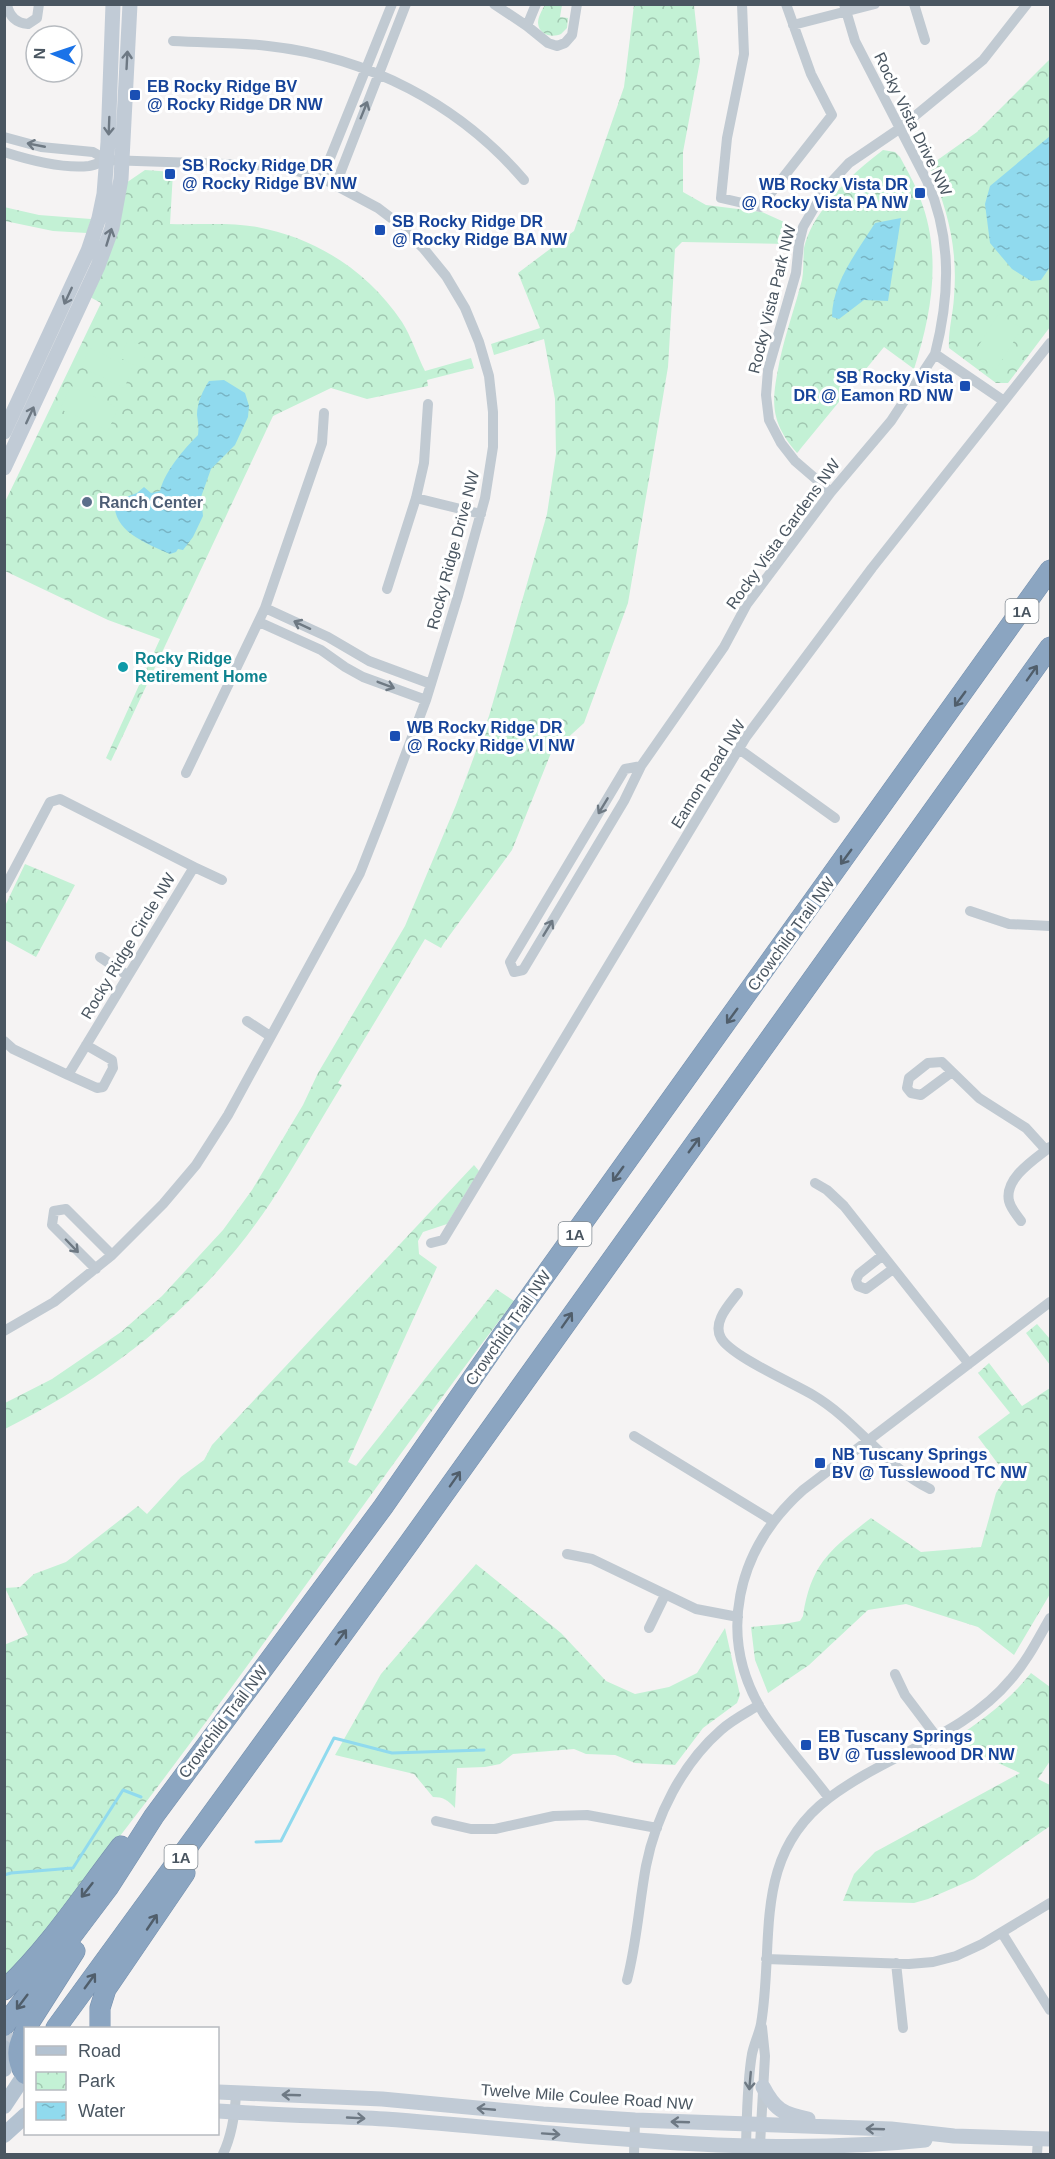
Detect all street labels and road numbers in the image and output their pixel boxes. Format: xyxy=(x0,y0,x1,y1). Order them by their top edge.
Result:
street label: Rocky Vista Drive NW xyxy=(871,50,955,199)
street label: Rocky Vista Park NW xyxy=(745,222,799,375)
street label: Rocky Vista Gardens NW xyxy=(723,455,844,612)
street label: Rocky Ridge Drive NW xyxy=(424,468,483,631)
road number: 1A xyxy=(1006,599,1038,623)
street label: Eamon Road NW xyxy=(668,716,749,831)
street label: Rocky Ridge Circle NW xyxy=(78,869,179,1022)
street label: Crowchild Trail NW xyxy=(744,873,838,994)
road number: 1A xyxy=(558,1222,592,1246)
street label: Crowchild Trail NW xyxy=(462,1267,554,1389)
street label: Crowchild Trail NW xyxy=(175,1662,271,1781)
road number: 1A xyxy=(164,1845,198,1869)
street label: Twelve Mile Coulee Road NW xyxy=(480,2081,694,2113)

